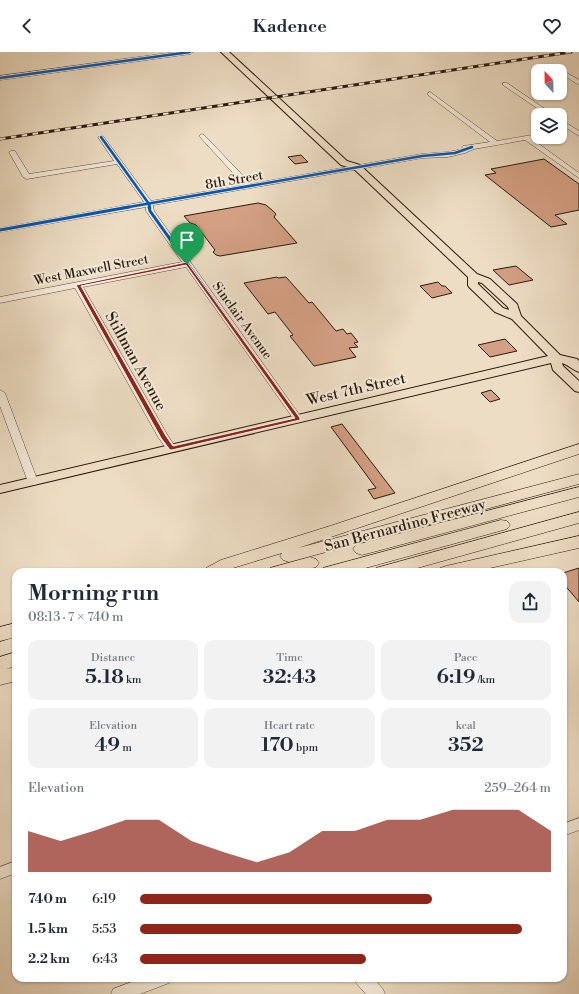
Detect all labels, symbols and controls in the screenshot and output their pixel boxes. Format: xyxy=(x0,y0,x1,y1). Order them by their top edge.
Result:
icon: back xyxy=(16,15,38,37)
text: Kadence xyxy=(252,15,327,38)
icon: heart xyxy=(541,15,563,37)
north arrow xyxy=(531,64,567,100)
map controls xyxy=(531,64,567,144)
button: layers xyxy=(531,108,567,144)
street label: 8th Street xyxy=(204,167,265,193)
pin xyxy=(170,223,204,264)
icon: arrive xyxy=(176,229,198,251)
street label: West Maxwell Street xyxy=(32,251,150,289)
street label: Sinclair Avenue xyxy=(209,279,276,363)
street label: Stillman Avenue xyxy=(101,309,171,414)
street label: West 7th Street xyxy=(304,369,408,410)
street label: San Bernardino Freeway xyxy=(322,495,489,556)
text: Morning run xyxy=(28,580,159,607)
button: share xyxy=(509,581,551,623)
text: 08:13 · 7 × 740 m xyxy=(28,609,124,625)
text: Distance xyxy=(91,651,135,665)
text: Time xyxy=(276,651,303,665)
text: Pace xyxy=(454,651,478,665)
text: 5.18 xyxy=(85,665,124,690)
text: 32:43 xyxy=(263,665,316,690)
text: 6:19 xyxy=(437,665,475,690)
text: km xyxy=(124,673,141,687)
text: /km xyxy=(475,673,495,687)
text: Elevation xyxy=(89,719,137,733)
text: Heart rate xyxy=(264,719,315,733)
text: kcal xyxy=(456,719,476,733)
text: 49 xyxy=(95,733,120,758)
text: 170 xyxy=(261,733,294,758)
text: 352 xyxy=(448,733,484,758)
text: m xyxy=(120,741,132,755)
text: bpm xyxy=(294,741,318,755)
text: Elevation xyxy=(28,780,84,796)
text: 259–264 m xyxy=(484,780,551,796)
text: 740 m xyxy=(28,891,67,907)
text: 6:19 xyxy=(92,891,116,907)
text: 1.5 km xyxy=(28,921,68,937)
text: 5:53 xyxy=(92,921,116,937)
text: 2.2 km xyxy=(28,951,70,967)
text: 6:43 xyxy=(92,951,118,967)

